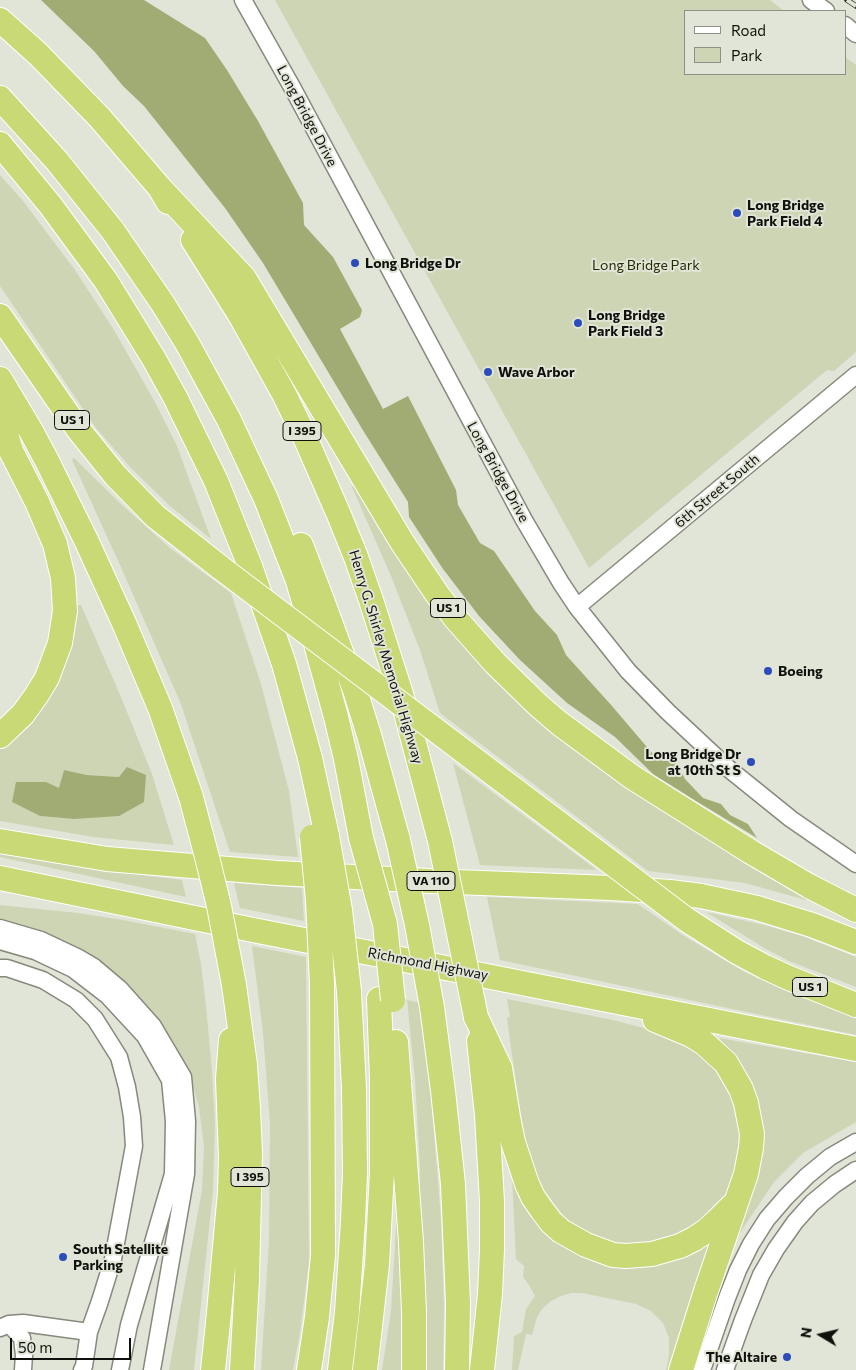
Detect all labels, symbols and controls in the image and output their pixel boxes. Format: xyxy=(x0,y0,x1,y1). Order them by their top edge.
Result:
legend xyxy=(684,10,846,75)
text: Road xyxy=(731,21,766,39)
text: Park xyxy=(731,46,762,64)
street label: Long Bridge Drive xyxy=(273,62,341,170)
place label: Long Bridge Park Field 4 xyxy=(747,197,824,230)
marker: Long Bridge Park Field 4 xyxy=(731,207,743,219)
place label: Long Bridge Dr xyxy=(365,255,461,271)
marker: Long Bridge Dr xyxy=(349,257,361,269)
park label: Long Bridge Park xyxy=(592,257,700,273)
place label: Long Bridge Park Field 3 xyxy=(588,307,665,340)
marker: Long Bridge Park Field 3 xyxy=(572,317,584,329)
place label: Wave Arbor xyxy=(498,364,575,380)
marker: Wave Arbor xyxy=(482,366,494,378)
road number: US 1 xyxy=(54,410,90,430)
street label: Long Bridge Drive xyxy=(463,419,533,525)
road number: I 395 xyxy=(283,422,321,441)
street label: 6th Street South xyxy=(671,451,763,531)
street label: Henry G. Shirley Memorial Highway xyxy=(345,548,427,766)
road number: US 1 xyxy=(430,598,466,618)
place label: Boeing xyxy=(778,663,823,679)
marker: Boeing xyxy=(762,665,774,677)
place label: Long Bridge Dr at 10th St S xyxy=(645,746,741,779)
marker: Long Bridge Dr at 10th St S xyxy=(745,756,757,768)
road number: VA 110 xyxy=(407,871,455,890)
street label: Richmond Highway xyxy=(366,944,490,984)
road number: US 1 xyxy=(792,978,828,996)
road number: I 395 xyxy=(231,1168,269,1186)
place label: South Satellite Parking xyxy=(73,1241,168,1274)
marker: South Satellite Parking xyxy=(57,1251,69,1263)
north arrow xyxy=(796,1310,846,1360)
text: N xyxy=(796,1326,815,1339)
scale bar xyxy=(12,1328,134,1360)
text: 50 m xyxy=(18,1338,52,1356)
place label: The Altaire xyxy=(706,1349,777,1365)
marker: The Altaire xyxy=(781,1351,793,1363)

